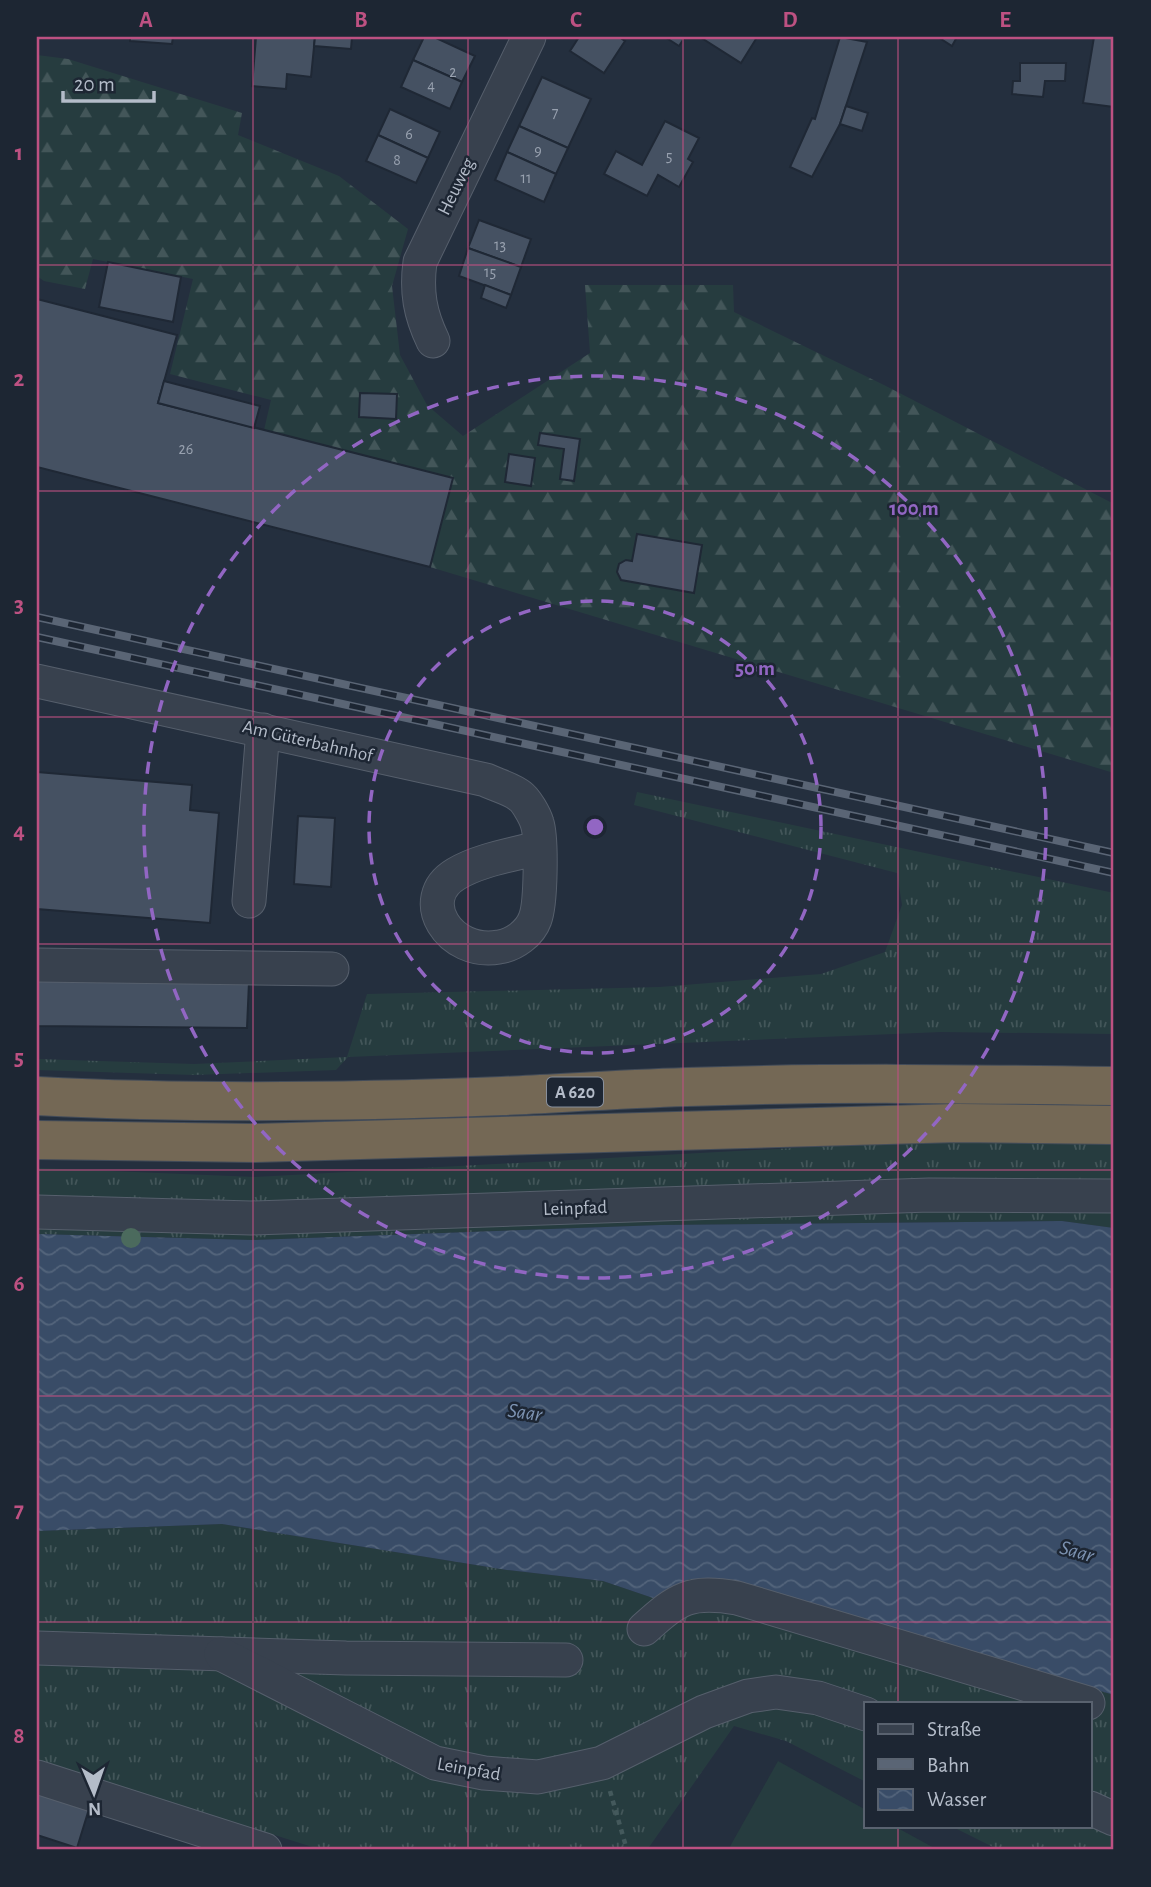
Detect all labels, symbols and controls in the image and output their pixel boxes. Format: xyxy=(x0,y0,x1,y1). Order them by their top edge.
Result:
text: A xyxy=(139,9,153,32)
text: B xyxy=(354,9,368,32)
text: C xyxy=(570,9,582,32)
text: D xyxy=(782,9,798,32)
text: E xyxy=(999,9,1011,32)
scale bar xyxy=(63,60,154,104)
house number: 2 xyxy=(449,64,457,80)
text: 20 m xyxy=(74,74,115,95)
house number: 4 xyxy=(427,77,435,93)
house number: 7 xyxy=(552,105,559,121)
house number: 6 xyxy=(405,126,413,142)
text: 1 xyxy=(15,142,23,165)
house number: 9 xyxy=(534,143,542,159)
house number: 5 xyxy=(666,148,672,164)
house number: 8 xyxy=(393,152,401,168)
street label: Heuweg xyxy=(434,154,479,218)
house number: 11 xyxy=(520,170,532,186)
house number: 13 xyxy=(494,237,506,253)
house number: 15 xyxy=(484,264,496,280)
text: 2 xyxy=(14,368,25,391)
house number: 26 xyxy=(179,441,193,457)
text: 100 m xyxy=(889,498,939,519)
text: 3 xyxy=(14,594,24,617)
text: 50 m xyxy=(735,658,775,679)
street label: Am Güterbahnhof xyxy=(241,717,376,766)
centre of rings xyxy=(583,815,607,839)
text: 4 xyxy=(13,820,25,843)
text: 5 xyxy=(14,1047,24,1070)
road number: A 620 xyxy=(547,1078,603,1106)
street label: Leinpfad xyxy=(543,1198,608,1219)
text: 6 xyxy=(13,1273,25,1296)
water label: Saar xyxy=(506,1400,545,1425)
text: 7 xyxy=(14,1499,24,1522)
water label: Saar xyxy=(1057,1537,1097,1567)
legend xyxy=(864,1702,1092,1828)
text: Straße xyxy=(927,1719,981,1740)
text: 8 xyxy=(13,1725,25,1748)
street label: Leinpfad xyxy=(435,1755,502,1784)
text: Bahn xyxy=(927,1755,970,1776)
north arrow xyxy=(60,1758,130,1828)
text: Wasser xyxy=(927,1789,987,1810)
text: N xyxy=(88,1799,101,1818)

